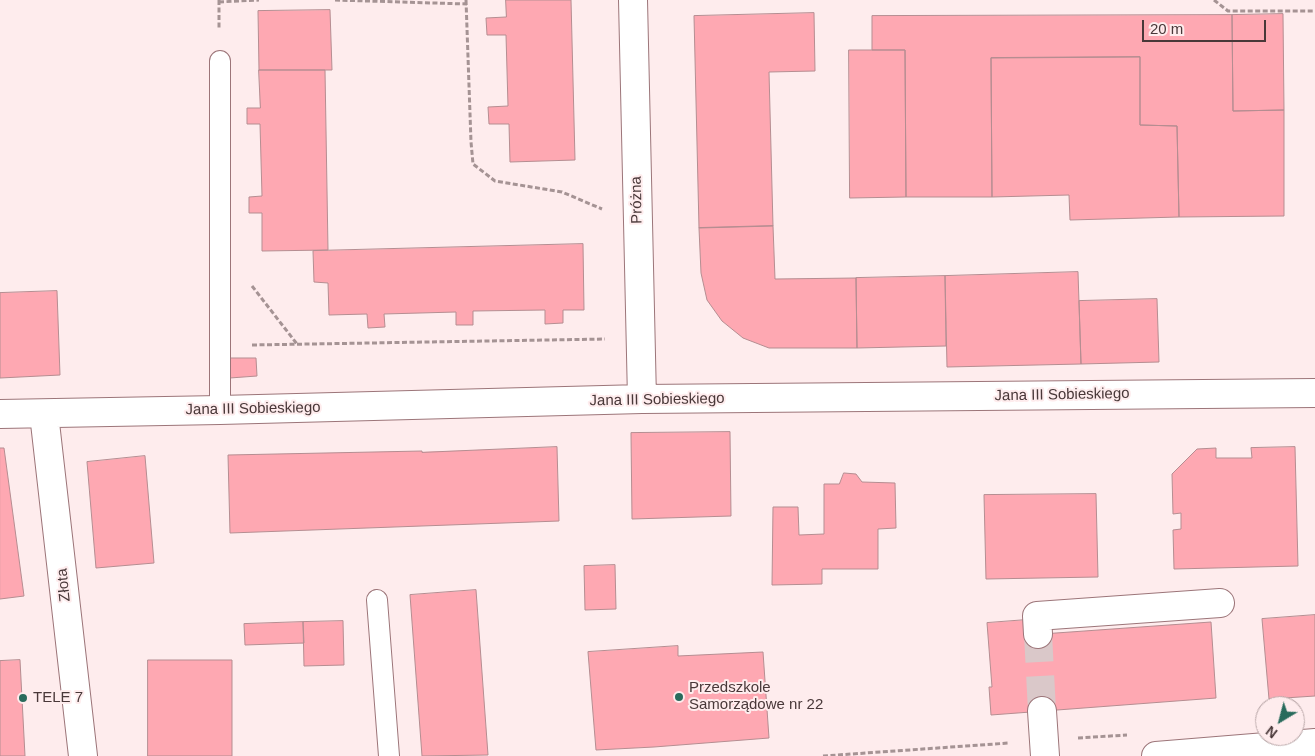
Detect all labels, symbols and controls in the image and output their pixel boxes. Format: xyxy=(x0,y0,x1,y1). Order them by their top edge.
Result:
scale bar xyxy=(1145,10,1269,42)
text: 20 m xyxy=(1150,20,1183,37)
street label: Próżna xyxy=(628,176,646,224)
street label: Jana III Sobieskiego xyxy=(994,385,1130,405)
street label: Jana III Sobieskiego xyxy=(589,390,725,410)
street label: Jana III Sobieskiego xyxy=(185,399,321,419)
street label: Złota xyxy=(53,567,75,603)
place label: Przedszkole Samorządowe nr 22 xyxy=(689,679,823,714)
place label: TELE 7 xyxy=(33,689,83,707)
marker: Przedszkole Samorządowe nr 22 xyxy=(673,691,685,703)
marker: TELE 7 xyxy=(17,692,29,704)
north arrow xyxy=(1255,696,1305,746)
text: N xyxy=(1263,723,1280,742)

